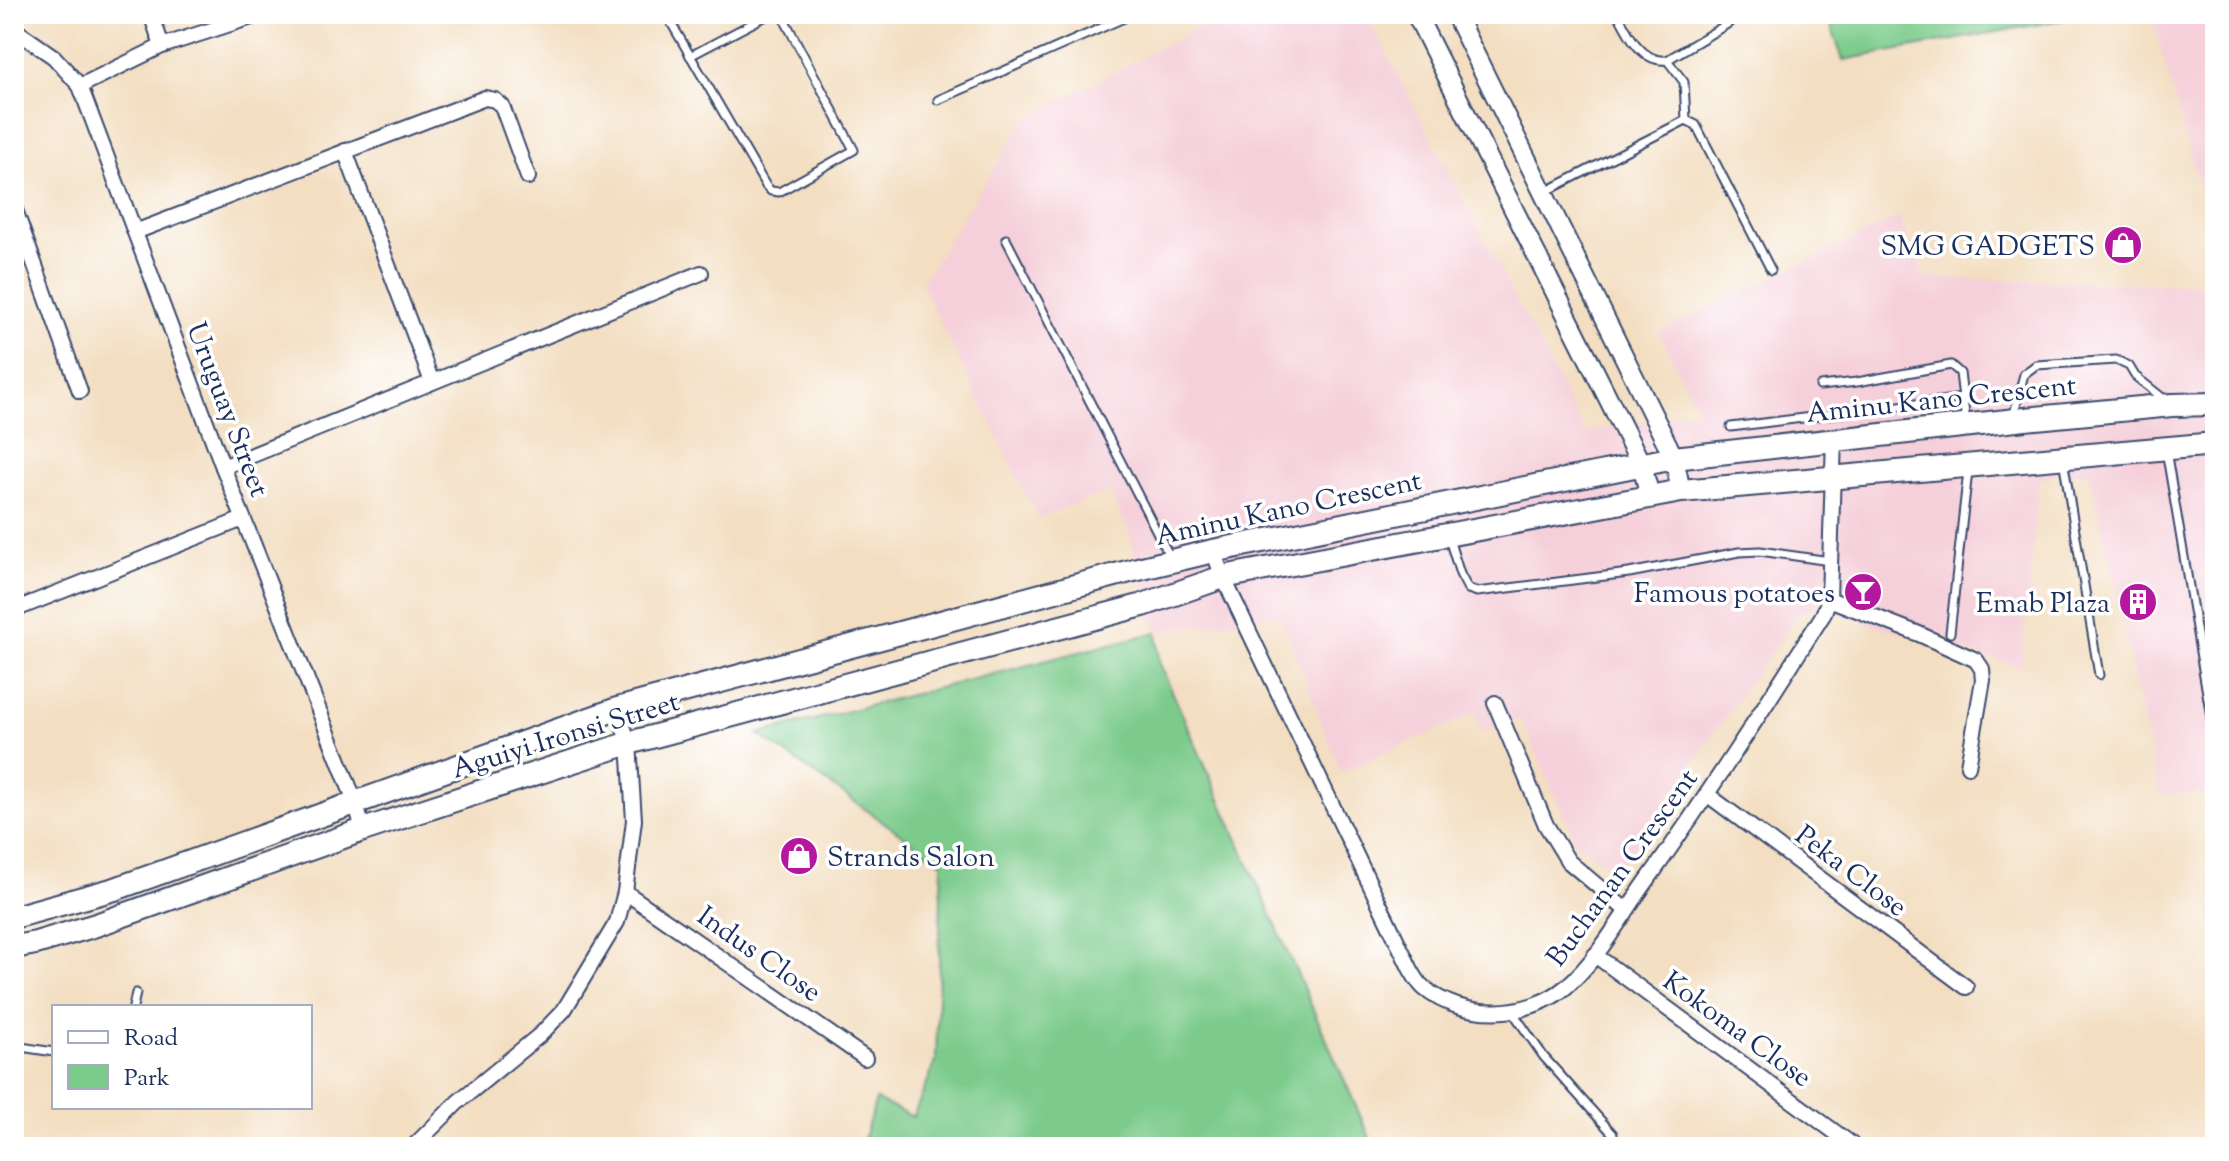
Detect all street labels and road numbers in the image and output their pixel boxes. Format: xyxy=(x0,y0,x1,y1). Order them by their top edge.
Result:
street label: Uruguay Street xyxy=(175,317,278,504)
street label: Aminu Kano Crescent xyxy=(1804,367,2079,435)
street label: Aminu Kano Crescent xyxy=(1152,462,1426,558)
street label: Aguiyi Ironsi Street xyxy=(447,683,685,791)
street label: Buchanan Crescent xyxy=(1538,761,1709,976)
street label: Peka Close xyxy=(1786,817,1915,928)
street label: Indus Close xyxy=(688,898,829,1013)
street label: Kokoma Close xyxy=(1653,963,1819,1098)

